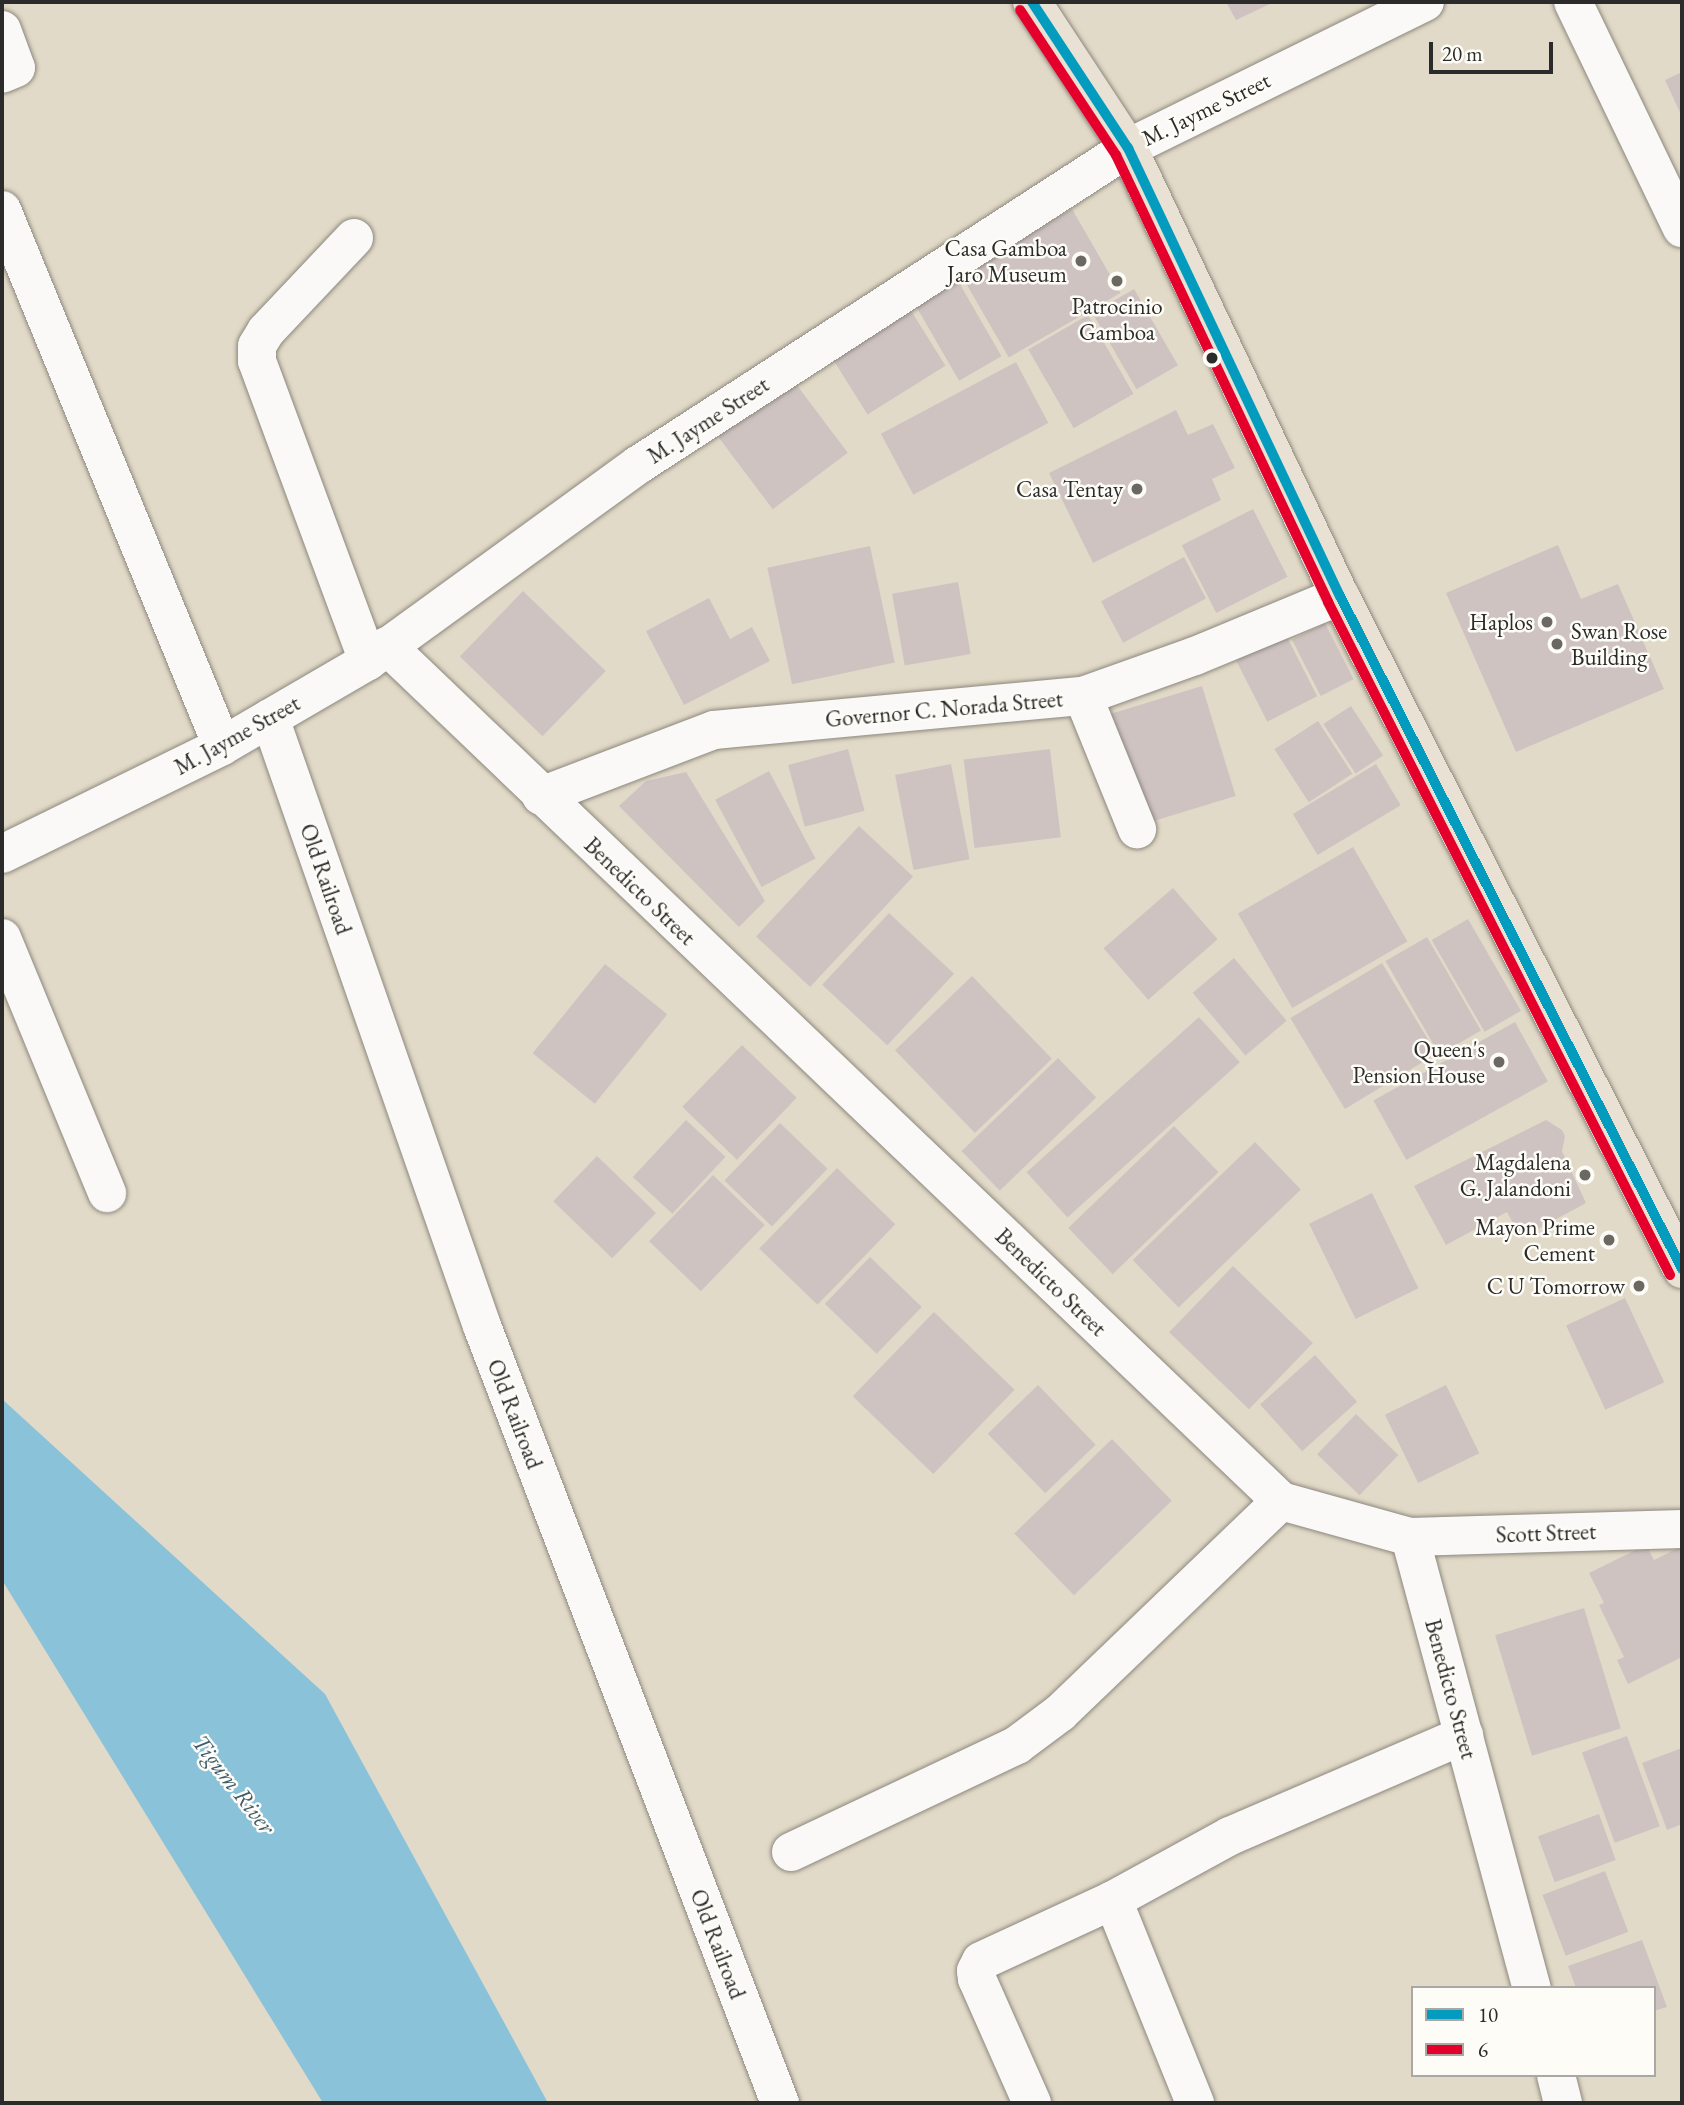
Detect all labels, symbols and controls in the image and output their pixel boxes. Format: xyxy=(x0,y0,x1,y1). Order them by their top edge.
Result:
scale bar xyxy=(1432,28,1556,72)
text: 20 m xyxy=(1442,40,1483,67)
street label: M. Jayme Street xyxy=(1137,66,1275,152)
place label: Casa Gamboa Jaro Museum xyxy=(945,234,1067,288)
marker: Casa Gamboa Jaro Museum xyxy=(1073,253,1089,269)
marker: Patrocinio Gamboa xyxy=(1109,273,1125,289)
place label: Patrocinio Gamboa xyxy=(1071,292,1163,346)
unlabelled marker xyxy=(1205,351,1219,365)
street label: M. Jayme Street xyxy=(642,370,774,470)
place label: Casa Tentay xyxy=(1016,475,1123,503)
marker: Casa Tentay xyxy=(1129,481,1145,497)
place label: Haplos xyxy=(1469,608,1533,636)
marker: Haplos xyxy=(1539,614,1555,630)
place label: Swan Rose Building xyxy=(1571,617,1667,671)
marker: Swan Rose Building xyxy=(1549,636,1565,652)
street label: Governor C. Norada Street xyxy=(824,685,1064,733)
street label: M. Jayme Street xyxy=(169,689,305,781)
street label: Old Railroad xyxy=(294,820,358,938)
street label: Benedicto Street xyxy=(579,831,701,951)
place label: Queen's Pension House xyxy=(1353,1035,1485,1089)
marker: Queen's Pension House xyxy=(1491,1054,1507,1070)
place label: Magdalena G. Jalandoni xyxy=(1460,1148,1571,1202)
marker: Magdalena G. Jalandoni xyxy=(1577,1167,1593,1183)
place label: Mayon Prime Cement xyxy=(1475,1213,1595,1267)
street label: Benedicto Street xyxy=(990,1222,1112,1342)
marker: Mayon Prime Cement xyxy=(1601,1232,1617,1248)
place label: C U Tomorrow xyxy=(1487,1272,1625,1300)
marker: C U Tomorrow xyxy=(1631,1278,1647,1294)
street label: Old Railroad xyxy=(481,1355,549,1473)
street label: Scott Street xyxy=(1495,1517,1597,1549)
street label: Benedicto Street xyxy=(1419,1616,1483,1762)
water label: Tigum River xyxy=(186,1729,282,1839)
street label: Old Railroad xyxy=(684,1885,752,2003)
legend xyxy=(1411,1986,1656,2077)
text: 10 xyxy=(1478,2001,1498,2028)
text: 6 xyxy=(1478,2036,1488,2063)

